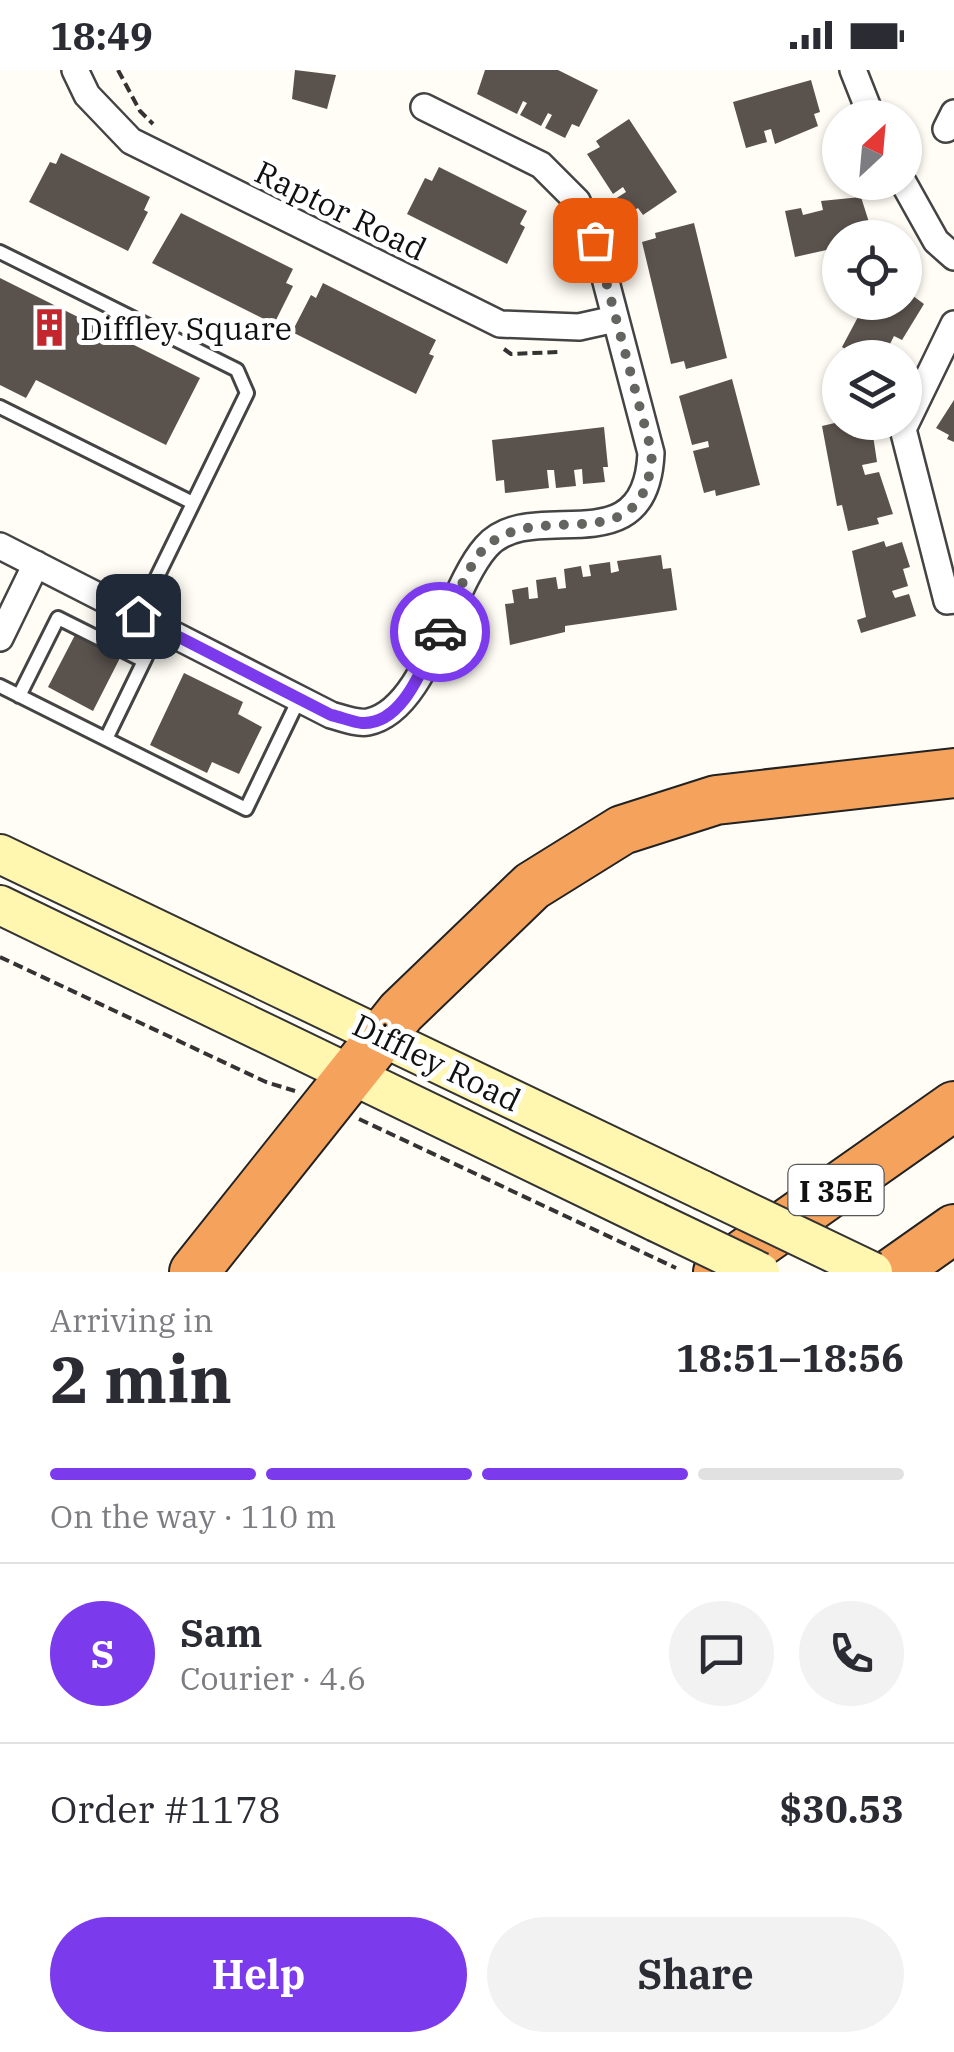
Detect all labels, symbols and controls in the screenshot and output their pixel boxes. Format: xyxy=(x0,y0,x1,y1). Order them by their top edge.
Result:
text: 18:49 xyxy=(50,11,153,60)
north arrow xyxy=(822,100,922,200)
map controls xyxy=(822,100,922,440)
street label: Raptor Road xyxy=(248,150,434,270)
pin xyxy=(553,198,638,283)
icon: bag xyxy=(568,213,623,268)
button: locate xyxy=(822,220,922,320)
building icon: Diffley Square xyxy=(29,307,71,349)
place label: Diffley Square xyxy=(80,307,292,349)
button: layers xyxy=(822,340,922,440)
pin xyxy=(96,574,181,659)
courier xyxy=(390,582,490,682)
icon: home xyxy=(111,589,166,644)
icon: car xyxy=(413,605,468,660)
street label: Diffley Road xyxy=(346,1003,528,1121)
road number: I 35E xyxy=(788,1165,884,1215)
text: Arriving in xyxy=(50,1299,213,1341)
text: 18:51–18:56 xyxy=(676,1333,904,1382)
text: 2 min xyxy=(50,1336,232,1421)
text: On the way · 110 m xyxy=(50,1495,336,1537)
button: chat xyxy=(669,1601,774,1706)
button: phone xyxy=(799,1601,904,1706)
text: Sam xyxy=(180,1608,263,1657)
text: S xyxy=(91,1629,114,1678)
text: Courier · 4.6 xyxy=(180,1657,366,1699)
text: Order #1178 xyxy=(50,1784,281,1833)
text: $30.53 xyxy=(779,1784,904,1833)
button: Help xyxy=(50,1917,467,2032)
button: Share xyxy=(487,1917,904,2032)

